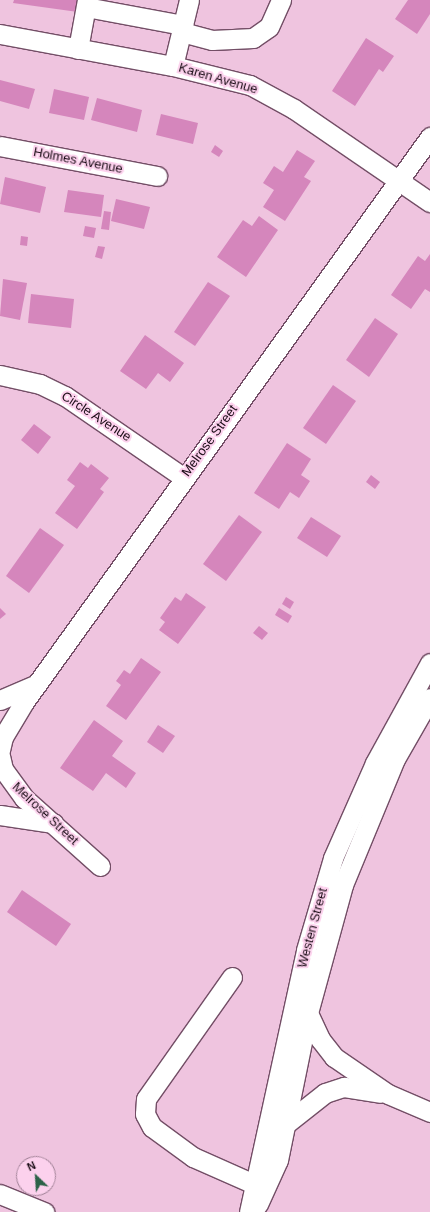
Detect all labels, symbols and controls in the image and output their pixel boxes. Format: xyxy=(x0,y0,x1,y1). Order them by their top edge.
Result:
street label: Karen Avenue xyxy=(176,60,260,98)
street label: Holmes Avenue xyxy=(32,145,124,177)
street label: Circle Avenue xyxy=(58,388,134,446)
street label: Melrose Street xyxy=(179,402,241,480)
street label: Melrose Street xyxy=(9,779,81,849)
street label: Westen Street xyxy=(295,886,331,970)
north arrow xyxy=(16,1156,56,1196)
text: N xyxy=(25,1159,37,1173)

